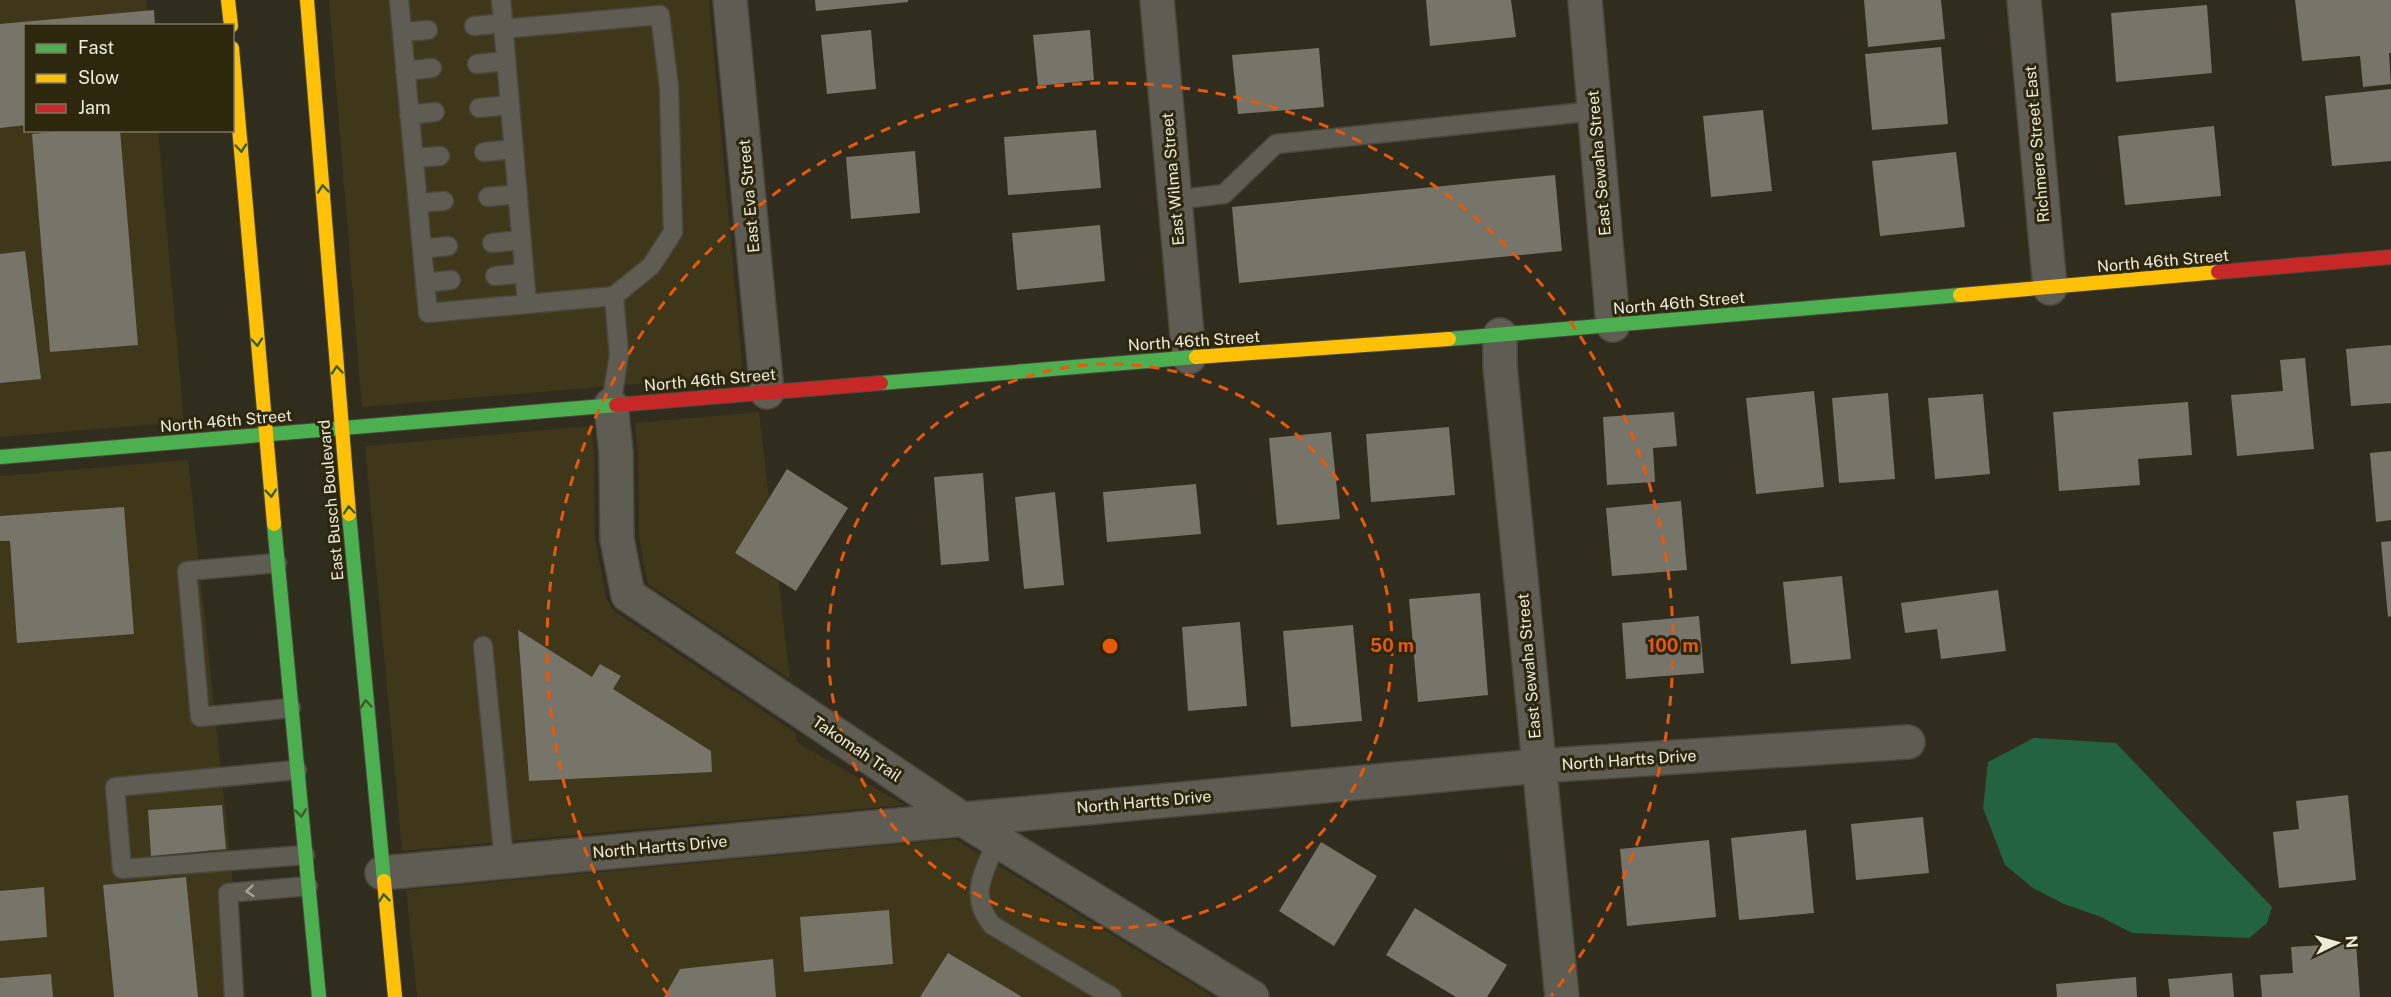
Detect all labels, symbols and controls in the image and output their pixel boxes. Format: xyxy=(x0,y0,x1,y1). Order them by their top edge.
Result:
legend xyxy=(24,24,234,132)
text: Fast xyxy=(78,37,114,58)
street label: Richmere Street East xyxy=(2021,65,2053,223)
text: Slow xyxy=(78,67,119,88)
street label: East Sewaha Street xyxy=(1583,89,1615,237)
text: Jam xyxy=(78,97,111,118)
street label: East Wilma Street xyxy=(1158,112,1188,246)
street label: East Eva Street xyxy=(735,139,763,253)
one-way arrow xyxy=(234,143,247,152)
one-way arrow xyxy=(316,184,329,193)
street label: North 46th Street xyxy=(2096,246,2230,276)
street label: North 46th Street xyxy=(1612,288,1746,318)
street label: North 46th Street xyxy=(1127,327,1261,355)
one-way arrow xyxy=(250,337,263,347)
one-way arrow xyxy=(331,365,344,374)
street label: North 46th Street xyxy=(643,365,777,395)
street label: North 46th Street xyxy=(159,406,293,436)
street label: East Busch Boulevard xyxy=(315,419,347,581)
one-way arrow xyxy=(264,488,277,498)
one-way arrow xyxy=(342,506,355,515)
street label: East Sewaha Street xyxy=(1513,592,1545,740)
text: 50 m xyxy=(1370,635,1414,656)
text: 100 m xyxy=(1647,635,1699,656)
centre of rings xyxy=(1100,636,1120,656)
one-way arrow xyxy=(360,700,373,709)
street label: Takomah Trail xyxy=(809,712,905,786)
street label: North Hartts Drive xyxy=(1561,746,1697,774)
street label: North Hartts Drive xyxy=(1076,787,1212,817)
one-way arrow xyxy=(294,808,307,817)
street label: North Hartts Drive xyxy=(592,832,728,862)
one-way arrow xyxy=(245,884,254,897)
one-way arrow xyxy=(378,894,391,903)
north arrow xyxy=(2307,913,2367,973)
text: N xyxy=(2341,935,2361,949)

